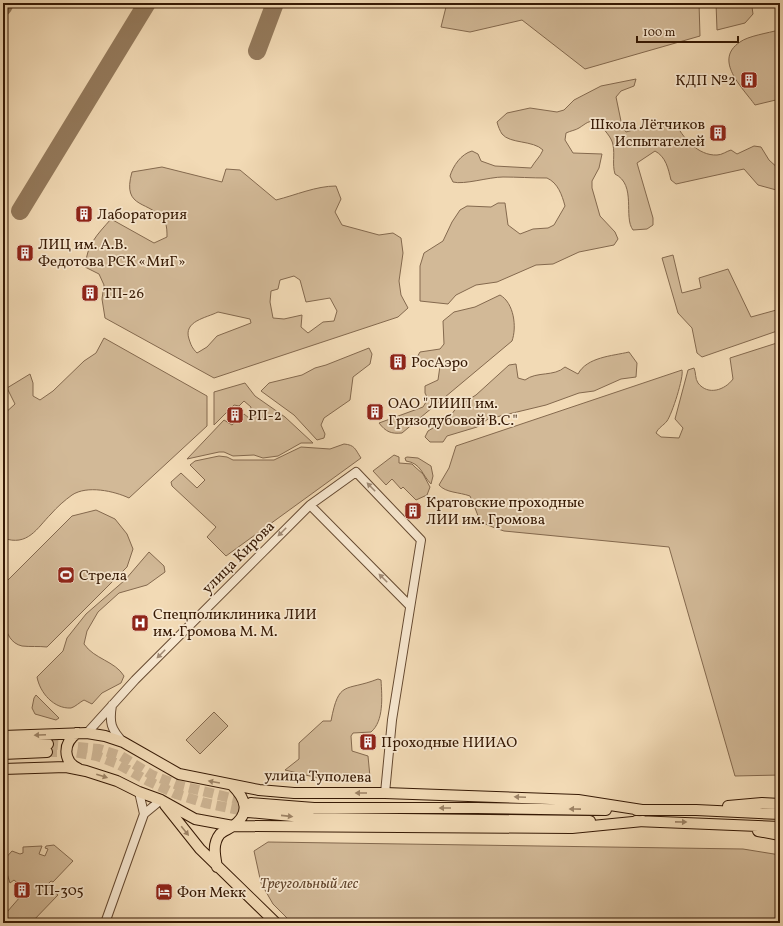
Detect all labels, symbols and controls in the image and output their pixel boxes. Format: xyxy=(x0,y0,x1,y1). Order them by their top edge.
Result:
scale bar xyxy=(637,18,738,44)
text: 100 m xyxy=(643,25,676,41)
building icon: КДП №2 xyxy=(739,70,759,90)
place label: КДП №2 xyxy=(675,71,736,92)
place label: Школа Лётчиков Испытателей xyxy=(590,115,705,153)
building icon: Школа Лётчиков Испытателей xyxy=(708,123,728,143)
building icon: Лаборатория xyxy=(74,204,94,224)
place label: Лаборатория xyxy=(97,205,187,226)
place label: ЛИЦ им. А.В. Федотова РСК «МиГ» xyxy=(38,235,185,273)
building icon: ЛИЦ им. А.В. Федотова РСК «МиГ» xyxy=(15,243,35,263)
building icon: ТП-26 xyxy=(80,283,100,303)
place label: ТП-26 xyxy=(103,284,144,305)
building icon: РосАэро xyxy=(388,352,408,372)
place label: РосАэро xyxy=(411,353,468,374)
place label: ОАО "ЛИИП им. Гризодубовой В.С." xyxy=(388,394,518,432)
building icon: ОАО "ЛИИП им. Гризодубовой В.С." xyxy=(365,402,385,422)
building icon: РП-2 xyxy=(225,405,245,425)
place label: РП-2 xyxy=(248,406,282,427)
one-way arrow xyxy=(366,482,376,492)
place label: Кратовские проходные ЛИИ им. Громова xyxy=(426,493,584,531)
building icon: Кратовские проходные ЛИИ им. Громова xyxy=(403,501,423,521)
street label: улица Кирова xyxy=(198,517,280,599)
one-way arrow xyxy=(277,527,287,537)
sports icon: Стрела xyxy=(56,565,76,585)
place label: Стрела xyxy=(79,566,127,587)
one-way arrow xyxy=(378,573,388,583)
place label: Спецполиклиника ЛИИ им. Громова М. М. xyxy=(153,605,317,643)
hospital icon: Спецполиклиника ЛИИ им. Громова М. М. xyxy=(130,613,150,633)
one-way arrow xyxy=(156,649,166,659)
one-way arrow xyxy=(34,731,46,738)
building icon: Проходные НИИАО xyxy=(358,732,378,752)
place label: Проходные НИИАО xyxy=(381,733,517,754)
street label: улица Туполева xyxy=(264,766,372,789)
one-way arrow xyxy=(96,773,108,779)
one-way arrow xyxy=(208,779,220,785)
one-way arrow xyxy=(354,790,367,796)
one-way arrow xyxy=(514,794,526,801)
one-way arrow xyxy=(438,805,451,811)
one-way arrow xyxy=(568,806,581,812)
one-way arrow xyxy=(281,812,293,819)
one-way arrow xyxy=(675,819,687,826)
one-way arrow xyxy=(181,825,189,836)
park label: Треугольный лес xyxy=(260,874,359,895)
building icon: ТП-305 xyxy=(12,880,32,900)
place label: ТП-305 xyxy=(35,881,84,902)
hotel icon: Фон Мекк xyxy=(154,882,174,902)
place label: Фон Мекк xyxy=(177,883,246,904)

